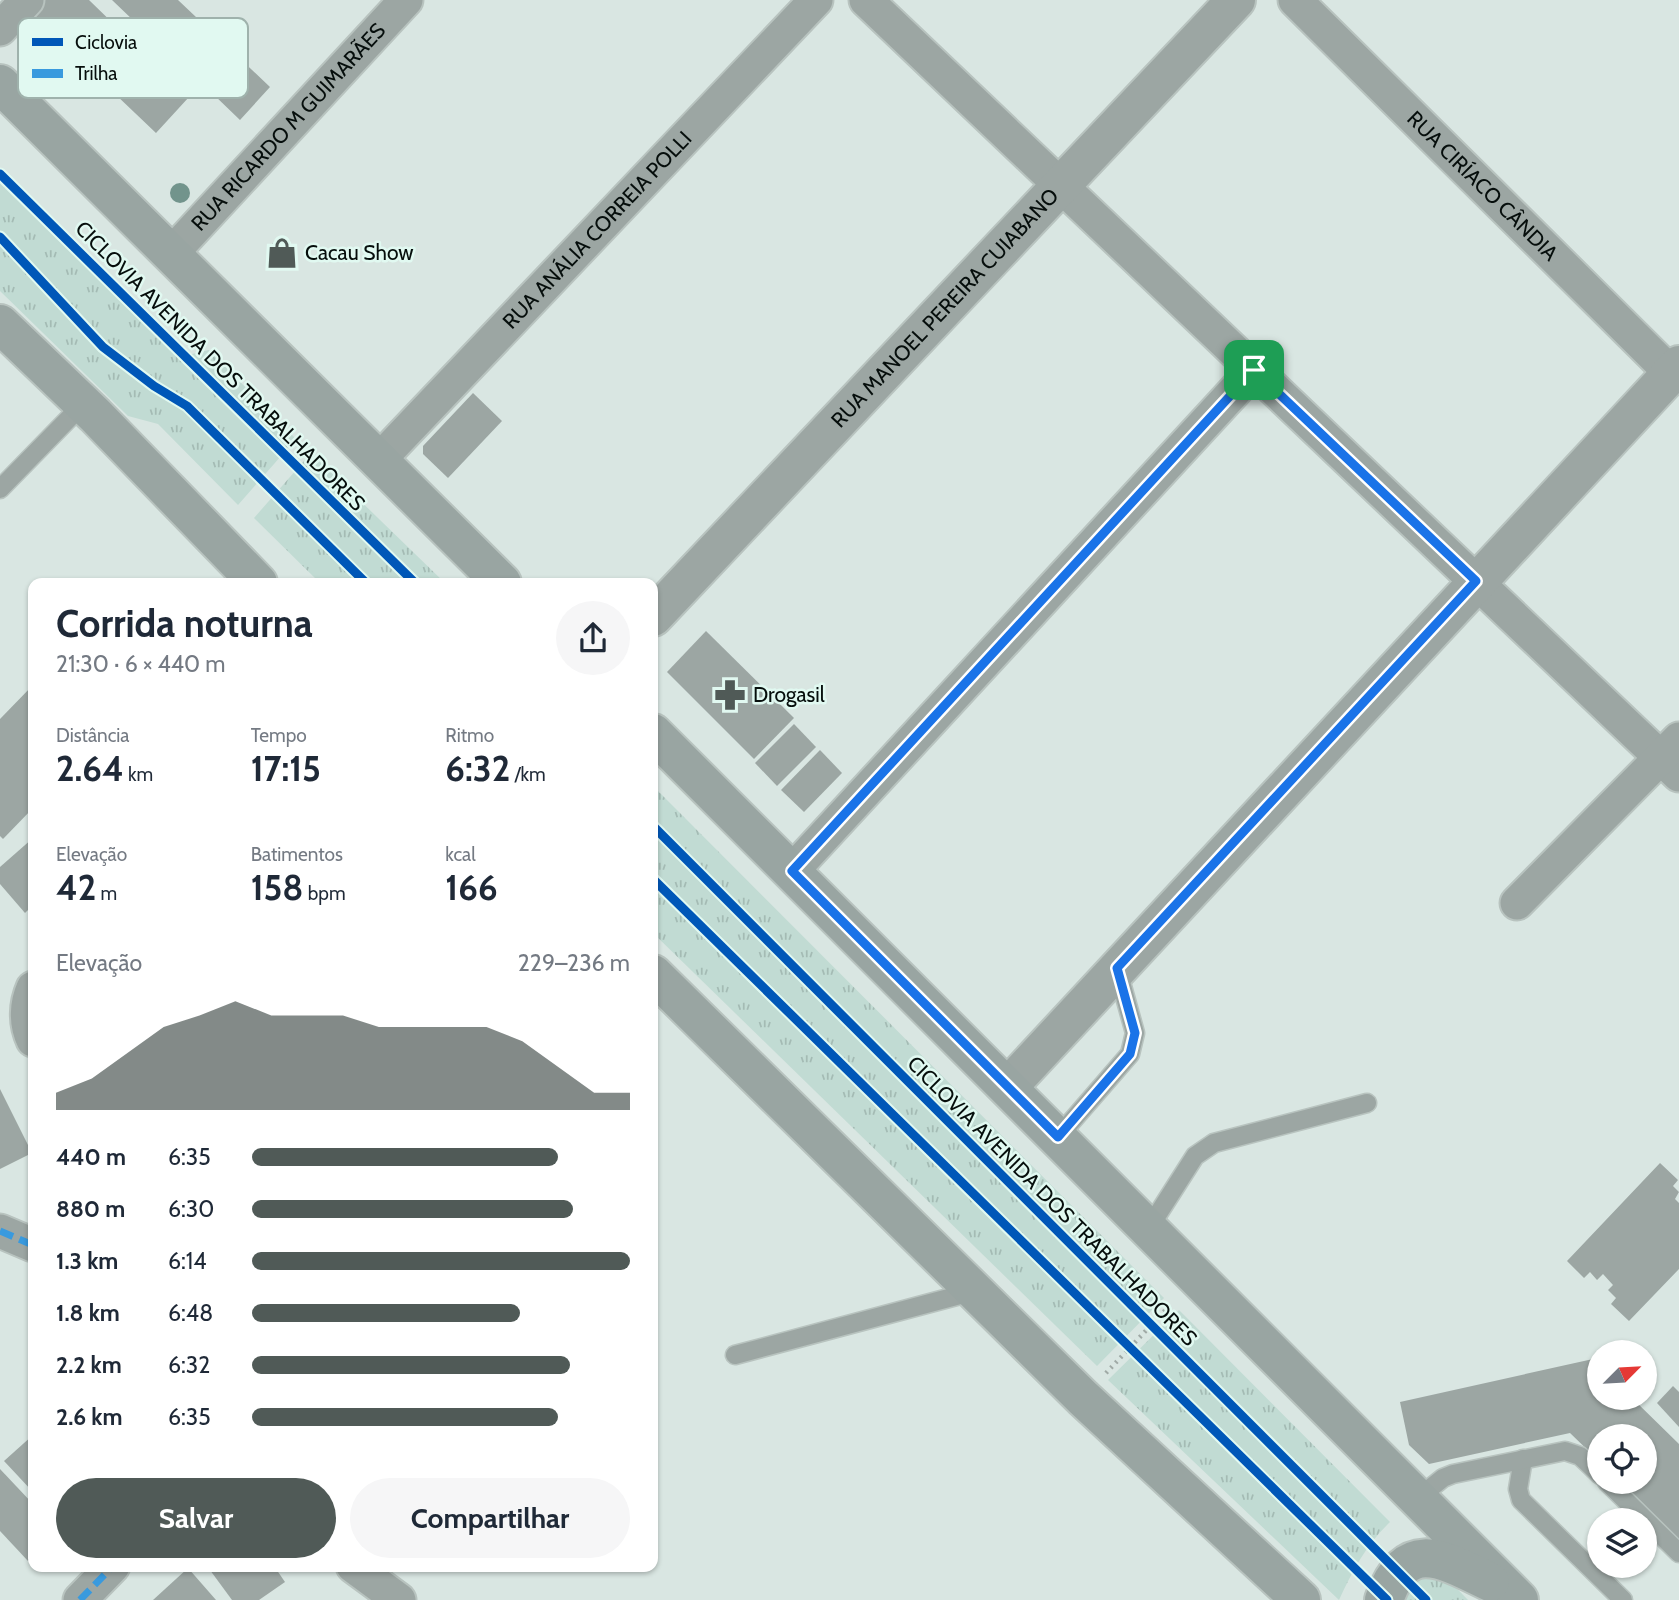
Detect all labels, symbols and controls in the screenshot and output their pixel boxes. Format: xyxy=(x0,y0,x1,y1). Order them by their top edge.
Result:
legend xyxy=(18,18,248,98)
street label: RUA RICARDO M GUIMARÃES xyxy=(186,18,390,236)
text: Ciclovia xyxy=(75,31,137,54)
text: Trilha xyxy=(75,62,117,85)
street label: RUA CIRÍACO CÂNDIA xyxy=(1402,106,1563,266)
street label: RUA ANÁLIA CORREIA POLLI xyxy=(497,126,697,334)
street label: RUA MANOEL PEREIRA CUIABANO xyxy=(826,183,1063,433)
street label: CICLOVIA AVENIDA DOS TRABALHADORES xyxy=(70,216,370,516)
shop icon: Cacau Show xyxy=(265,236,299,270)
place label: Cacau Show xyxy=(305,240,414,265)
pin xyxy=(1224,340,1284,400)
icon: arrive xyxy=(1235,351,1273,389)
text: Corrida noturna xyxy=(56,600,313,647)
button: share xyxy=(556,601,630,675)
text: 21:30 · 6 × 440 m xyxy=(56,650,225,678)
pharmacy icon: Drogasil xyxy=(713,678,747,712)
place label: Drogasil xyxy=(753,682,825,707)
text: Distância xyxy=(56,724,130,747)
text: Tempo xyxy=(251,724,307,747)
text: Ritmo xyxy=(445,724,494,747)
text: 2.64 xyxy=(56,747,124,790)
text: 17:15 xyxy=(251,747,321,790)
text: 6:32 xyxy=(445,747,510,790)
text: km xyxy=(124,763,153,786)
text: /km xyxy=(510,763,546,786)
text: Elevação xyxy=(56,843,127,866)
text: Batimentos xyxy=(251,843,343,866)
text: kcal xyxy=(445,843,476,866)
text: 42 xyxy=(56,866,96,909)
text: 158 xyxy=(251,866,304,909)
text: 166 xyxy=(445,866,498,909)
text: m xyxy=(96,882,117,905)
text: bpm xyxy=(304,882,346,905)
text: Elevação xyxy=(56,949,142,977)
text: 229–236 m xyxy=(518,949,630,977)
street label: CICLOVIA AVENIDA DOS TRABALHADORES xyxy=(902,1051,1202,1351)
text: 440 m xyxy=(56,1143,126,1171)
text: 6:35 xyxy=(168,1143,211,1171)
text: 880 m xyxy=(56,1195,125,1223)
text: 6:30 xyxy=(168,1195,214,1223)
text: 1.3 km xyxy=(56,1247,118,1275)
text: 6:14 xyxy=(168,1247,207,1275)
text: 1.8 km xyxy=(56,1299,120,1327)
text: 6:48 xyxy=(168,1299,213,1327)
north arrow xyxy=(1587,1340,1657,1410)
map controls xyxy=(1587,1340,1657,1578)
text: 2.2 km xyxy=(56,1351,122,1379)
text: 6:32 xyxy=(168,1351,210,1379)
text: 2.6 km xyxy=(56,1403,123,1431)
text: 6:35 xyxy=(168,1403,211,1431)
button: locate xyxy=(1587,1424,1657,1494)
button: Salvar xyxy=(56,1478,336,1558)
button: Compartilhar xyxy=(350,1478,630,1558)
button: layers xyxy=(1587,1508,1657,1578)

